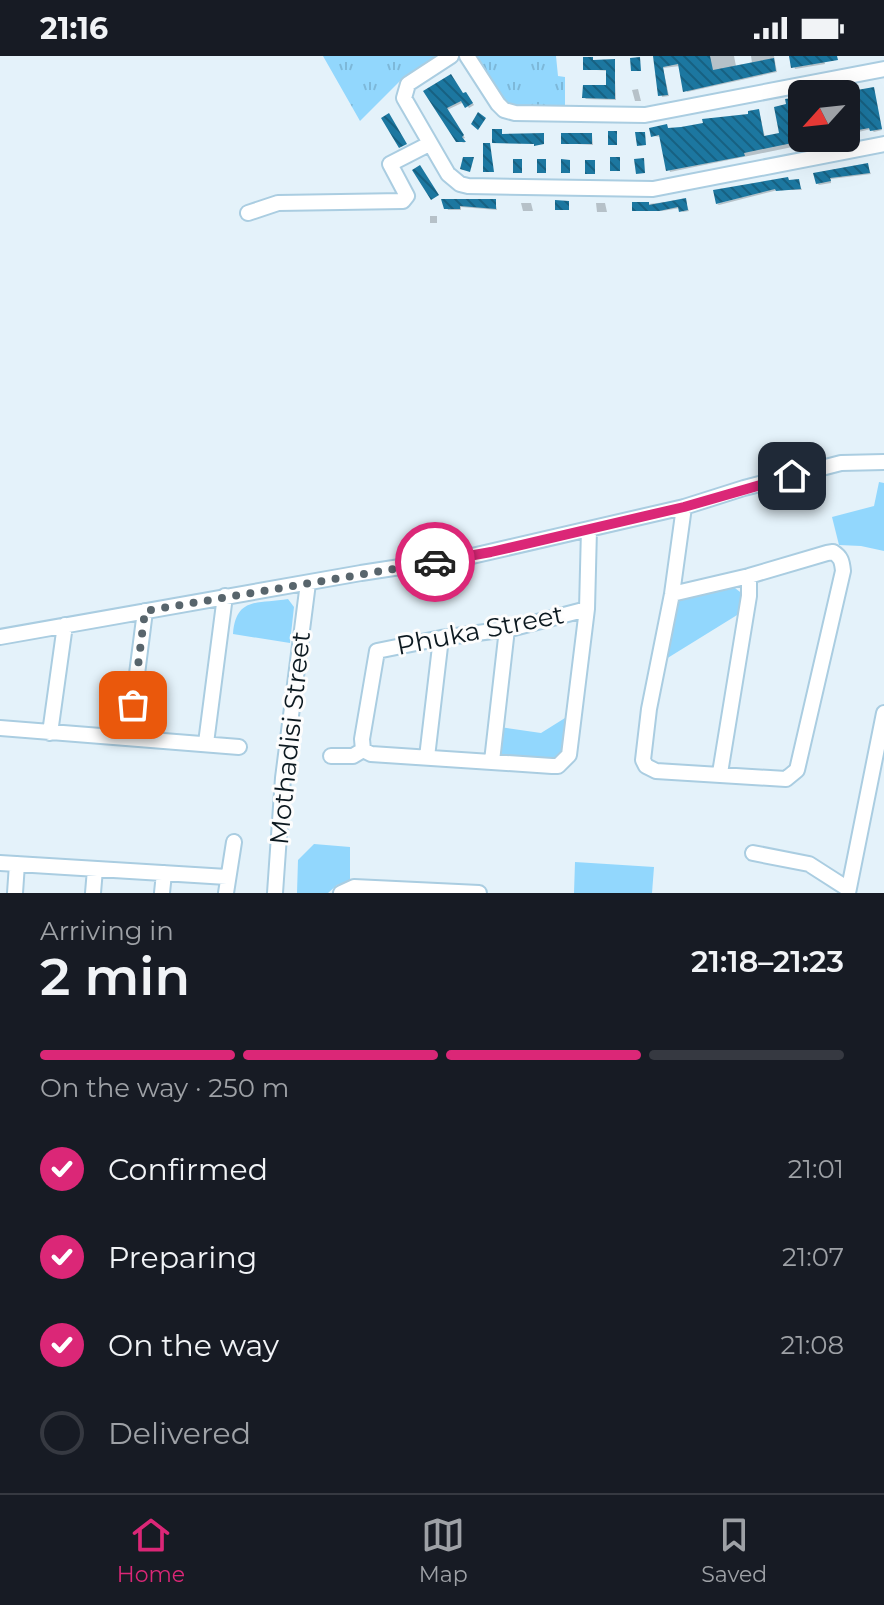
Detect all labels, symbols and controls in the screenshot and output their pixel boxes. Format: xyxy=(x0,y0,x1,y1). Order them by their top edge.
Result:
text: 21:16 xyxy=(40,10,108,47)
north arrow xyxy=(788,80,860,152)
map controls xyxy=(788,80,860,152)
pin xyxy=(758,442,826,510)
icon: home xyxy=(770,454,814,498)
courier xyxy=(395,522,475,602)
icon: car xyxy=(413,540,457,584)
street label: Phuka Street xyxy=(394,598,566,662)
street label: Mothadisi Street xyxy=(263,630,317,846)
pin xyxy=(99,671,167,739)
icon: bag xyxy=(111,683,155,727)
text: Arriving in xyxy=(40,915,174,947)
text: 21:18–21:23 xyxy=(691,943,844,980)
text: 2 min xyxy=(40,945,190,1008)
text: On the way · 250 m xyxy=(40,1072,289,1104)
icon: check xyxy=(40,1147,84,1191)
text: Confirmed xyxy=(108,1151,268,1188)
text: 21:01 xyxy=(788,1153,844,1185)
icon: check xyxy=(40,1235,84,1279)
text: Preparing xyxy=(108,1239,257,1276)
text: 21:07 xyxy=(782,1241,844,1273)
icon: check xyxy=(40,1323,84,1367)
text: On the way xyxy=(108,1327,279,1364)
text: 21:08 xyxy=(781,1329,844,1361)
text: Delivered xyxy=(108,1415,251,1452)
tab: Home xyxy=(117,1513,185,1588)
tab: Map xyxy=(419,1513,468,1588)
tab: Saved xyxy=(701,1513,767,1588)

